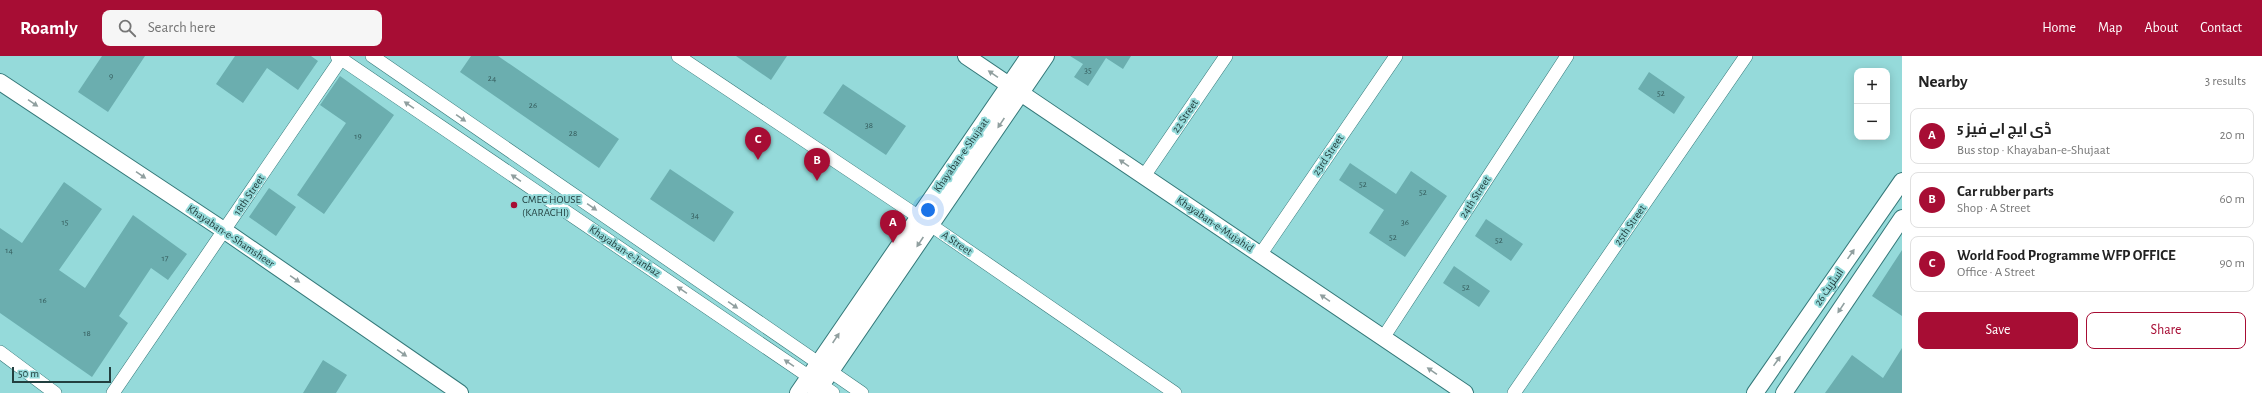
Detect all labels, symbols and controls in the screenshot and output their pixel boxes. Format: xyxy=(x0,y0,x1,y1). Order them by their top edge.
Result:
search box xyxy=(102,10,382,46)
icon: search xyxy=(116,17,138,39)
text: Roamly xyxy=(20,19,78,38)
text: Search here xyxy=(148,20,216,35)
text: Home xyxy=(2042,21,2076,35)
text: Map xyxy=(2098,21,2122,35)
text: About xyxy=(2144,21,2178,35)
text: Contact xyxy=(2200,21,2242,35)
house number: 35 xyxy=(1084,66,1092,75)
map controls xyxy=(1854,68,1890,140)
button: + xyxy=(1854,68,1890,104)
one-way arrow xyxy=(987,71,999,78)
house number: 9 xyxy=(109,72,113,81)
text: Nearby xyxy=(1918,73,1968,90)
house number: 24 xyxy=(488,74,497,83)
text: 3 results xyxy=(2205,75,2246,88)
house number: 52 xyxy=(1657,89,1665,98)
street label: 22 Street xyxy=(1170,97,1200,135)
one-way arrow xyxy=(27,99,38,107)
one-way arrow xyxy=(403,101,414,108)
house number: 26 xyxy=(529,101,537,110)
button: − xyxy=(1854,104,1890,140)
one-way arrow xyxy=(456,114,467,122)
street label: Khayaban-e-Shujaat xyxy=(931,116,991,194)
one-way arrow xyxy=(997,118,1005,128)
house number: 38 xyxy=(865,121,873,130)
text: 5 ڈی ایچ اے فیز xyxy=(1957,122,2051,137)
pin: C xyxy=(745,127,771,160)
house number: 28 xyxy=(569,129,577,138)
text: A xyxy=(1928,129,1936,142)
text: 20 m xyxy=(2220,129,2245,142)
house number: 19 xyxy=(354,132,362,141)
street label: 23rd Street xyxy=(1310,132,1346,177)
text: Bus stop · Khayaban-e-Shujaat xyxy=(1957,144,2110,157)
pin: B xyxy=(804,148,830,181)
one-way arrow xyxy=(1119,159,1129,167)
one-way arrow xyxy=(136,171,146,179)
street label: 18th Street xyxy=(232,172,267,217)
one-way arrow xyxy=(510,174,522,181)
street label: 24th Street xyxy=(1458,174,1493,220)
house number: 52 xyxy=(1359,180,1367,189)
text: Car rubber parts xyxy=(1957,184,2054,199)
house number: 52 xyxy=(1419,188,1427,197)
text: B xyxy=(1928,193,1936,206)
text: 60 m xyxy=(2219,193,2245,206)
place label: CMEC HOUSE (KARACHI) xyxy=(522,194,581,218)
street label: Khayaban-e-Mujahid xyxy=(1175,194,1256,254)
marker: CMEC HOUSE (KARACHI) xyxy=(509,200,519,210)
your location xyxy=(918,200,938,220)
street label: 25th Street xyxy=(1612,202,1648,247)
text: Shop · A Street xyxy=(1957,202,2030,215)
street label: Khayaban-e-Shamsheer xyxy=(185,203,277,269)
one-way arrow xyxy=(586,204,597,211)
pin: A xyxy=(880,210,906,243)
house number: 34 xyxy=(691,211,700,220)
house number: 15 xyxy=(62,218,69,227)
house number: 36 xyxy=(1401,218,1409,227)
street label: Khayaban-e-Janbaz xyxy=(587,223,663,279)
street label: A Street xyxy=(940,229,975,257)
house number: 52 xyxy=(1389,233,1397,242)
house number: 52 xyxy=(1495,236,1503,245)
one-way arrow xyxy=(916,237,924,247)
house number: 14 xyxy=(5,246,13,255)
text: World Food Programme WFP OFFICE xyxy=(1957,248,2176,263)
one-way arrow xyxy=(1847,249,1855,259)
house number: 17 xyxy=(162,254,169,263)
text: C xyxy=(1929,257,1935,270)
text: 90 m xyxy=(2219,257,2245,270)
street label: اسٹریٹ 26 xyxy=(1812,266,1847,308)
text: Office · A Street xyxy=(1957,266,2035,279)
one-way arrow xyxy=(290,275,300,283)
house number: 52 xyxy=(1462,283,1470,292)
one-way arrow xyxy=(677,286,687,294)
one-way arrow xyxy=(1319,294,1330,302)
house number: 16 xyxy=(39,296,47,305)
one-way arrow xyxy=(728,301,738,309)
one-way arrow xyxy=(1837,303,1845,313)
button: Save xyxy=(1918,312,2078,349)
button: Share xyxy=(2086,312,2246,349)
house number: 18 xyxy=(83,329,91,338)
one-way arrow xyxy=(832,333,840,343)
one-way arrow xyxy=(397,349,407,357)
one-way arrow xyxy=(1774,355,1781,367)
one-way arrow xyxy=(784,359,795,367)
scale bar xyxy=(12,365,111,384)
one-way arrow xyxy=(1427,367,1437,375)
text: 50 m xyxy=(18,368,39,379)

